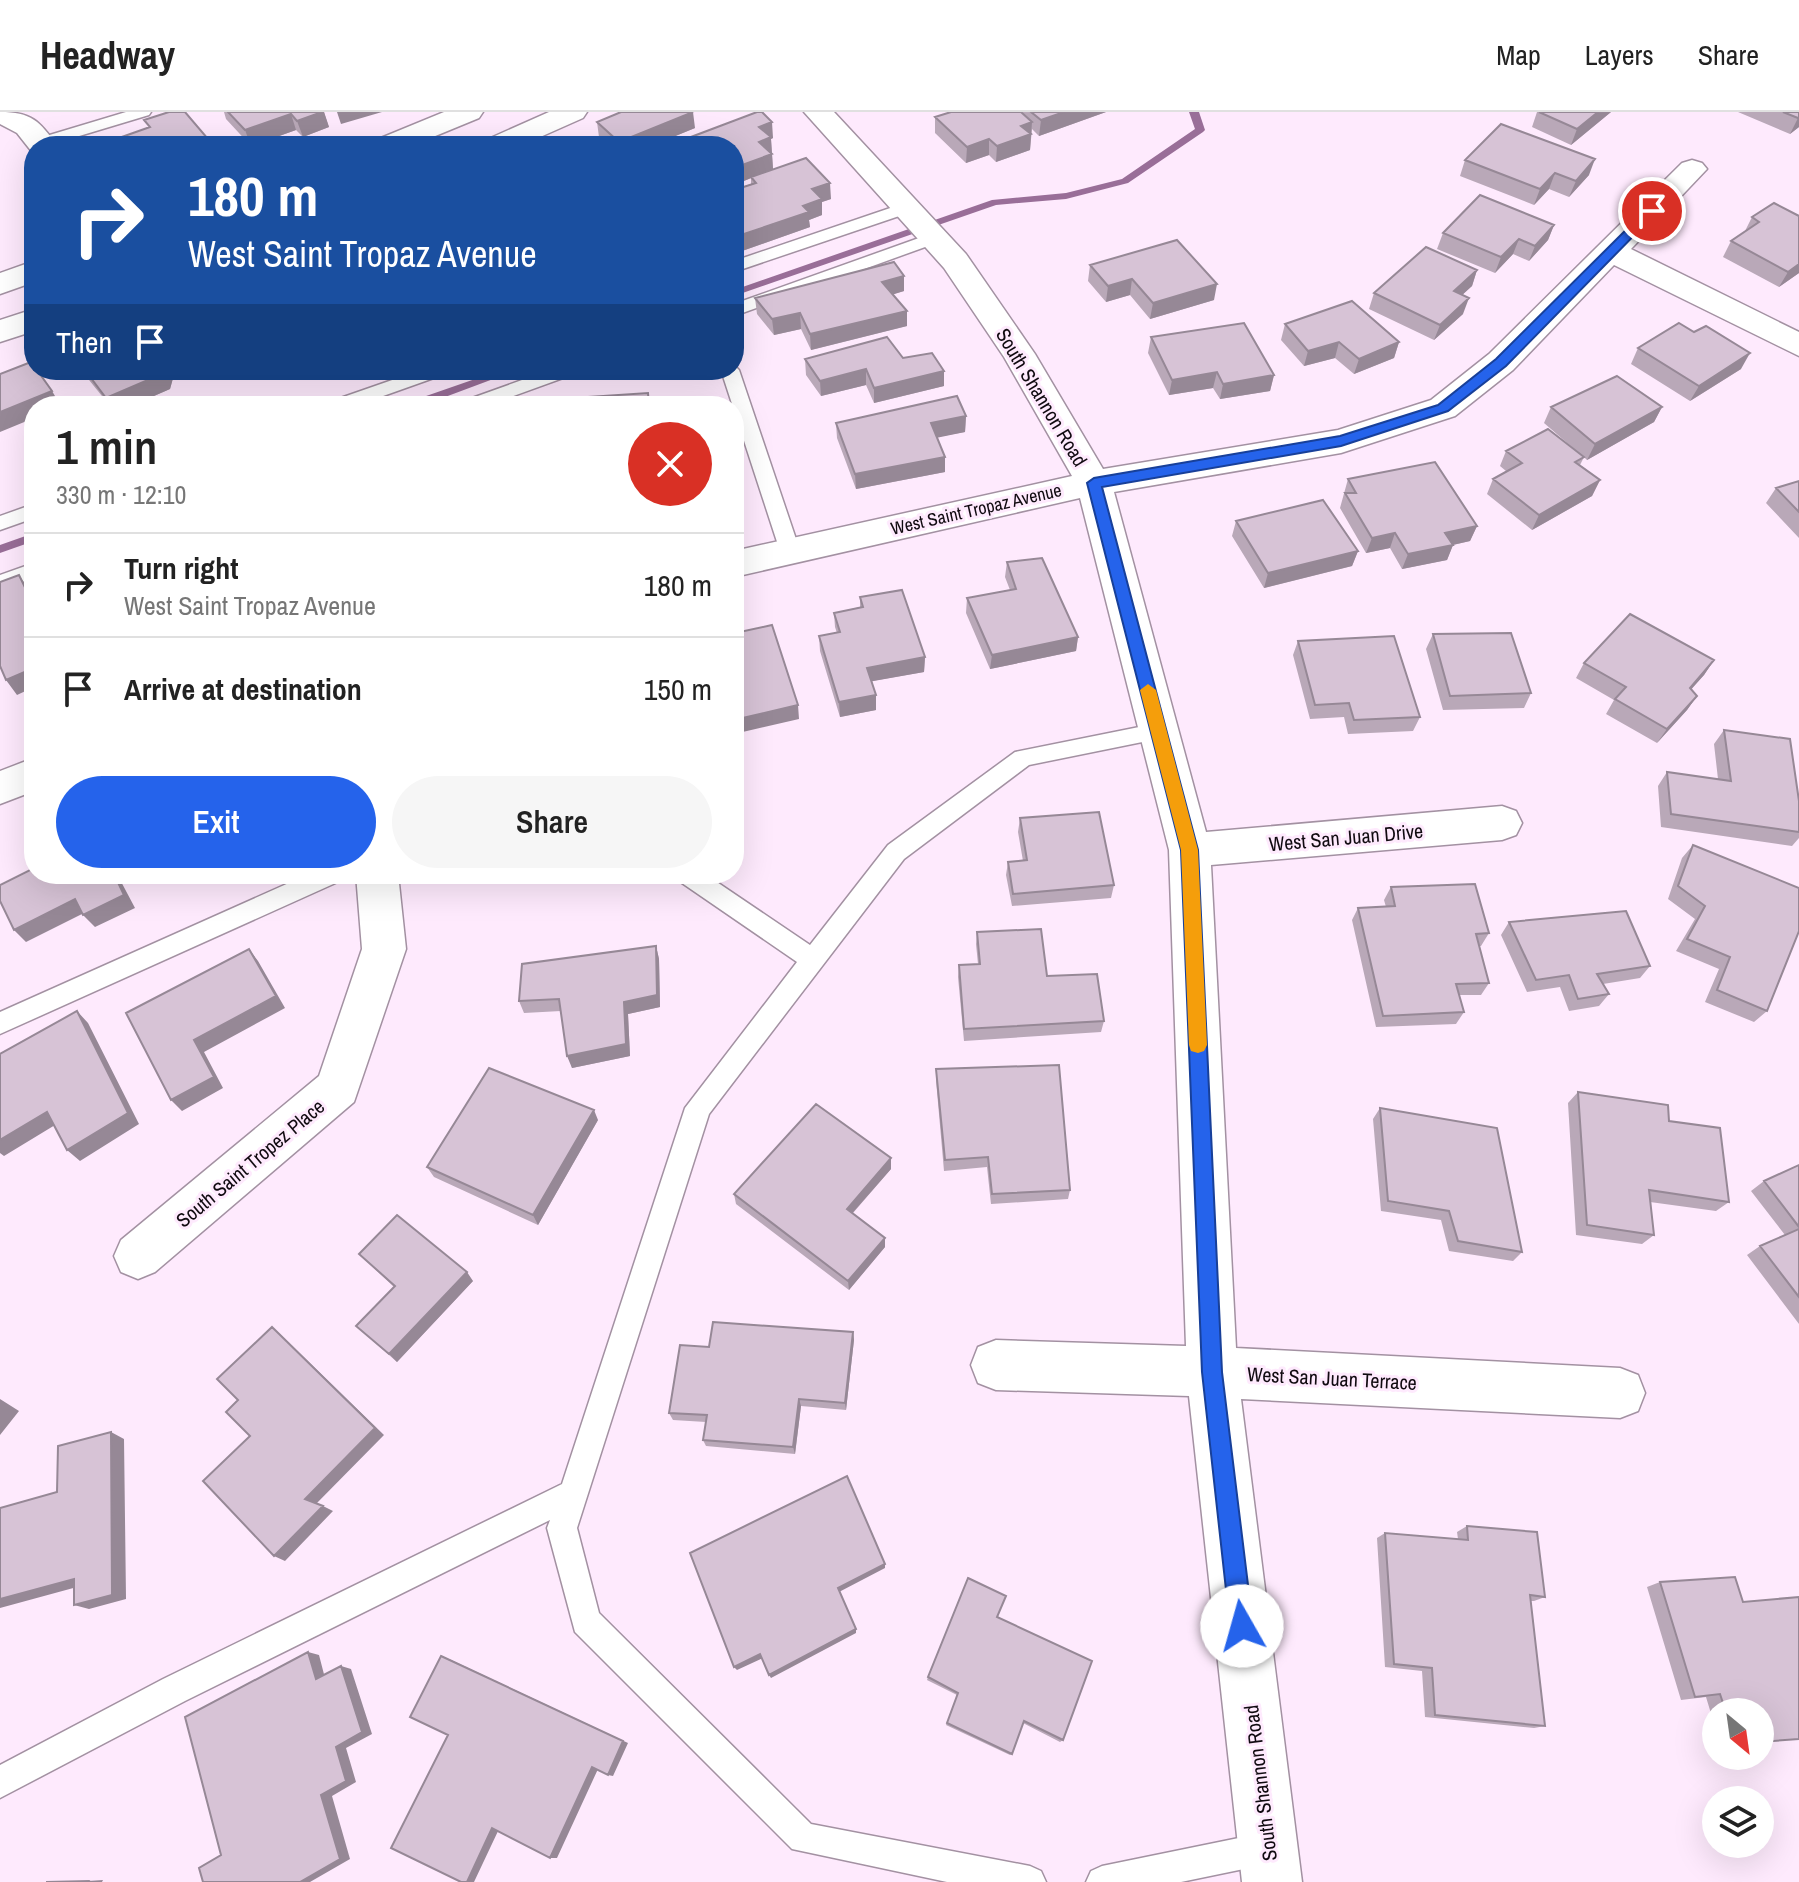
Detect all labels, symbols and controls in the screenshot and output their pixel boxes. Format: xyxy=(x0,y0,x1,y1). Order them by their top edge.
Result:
text: Headway xyxy=(40,30,175,81)
text: Map xyxy=(1496,36,1541,74)
text: Layers xyxy=(1585,36,1654,74)
text: Share xyxy=(1698,36,1759,74)
text: 180 m xyxy=(188,158,318,233)
icon: right xyxy=(56,168,160,272)
pin xyxy=(1618,177,1686,245)
icon: arrive xyxy=(1630,189,1674,233)
text: West Saint Tropaz Avenue xyxy=(188,230,537,278)
icon: arrive xyxy=(128,320,172,364)
text: Then xyxy=(56,322,112,362)
street label: South Shannon Road xyxy=(990,323,1094,471)
text: 1 min xyxy=(56,414,157,479)
button: close xyxy=(628,422,712,506)
text: 330 m · 12:10 xyxy=(56,477,186,512)
street label: West Saint Tropaz Avenue xyxy=(888,477,1064,541)
text: Turn right xyxy=(124,548,238,588)
icon: right xyxy=(56,563,100,607)
text: 180 m xyxy=(644,565,712,605)
text: West Saint Tropaz Avenue xyxy=(124,588,376,623)
icon: arrive xyxy=(56,667,100,711)
text: Arrive at destination xyxy=(124,669,362,709)
text: 150 m xyxy=(644,669,712,709)
button: Exit xyxy=(56,776,376,868)
button: Share xyxy=(392,776,712,868)
street label: West San Juan Drive xyxy=(1268,817,1424,857)
street label: South Saint Tropez Place xyxy=(170,1093,330,1233)
street label: West San Juan Terrace xyxy=(1246,1360,1418,1396)
position arrow xyxy=(1200,1584,1284,1668)
north arrow xyxy=(1702,1698,1774,1770)
map controls xyxy=(1702,1698,1774,1858)
street label: South Shannon Road xyxy=(1237,1704,1283,1862)
button: layers xyxy=(1702,1786,1774,1858)

